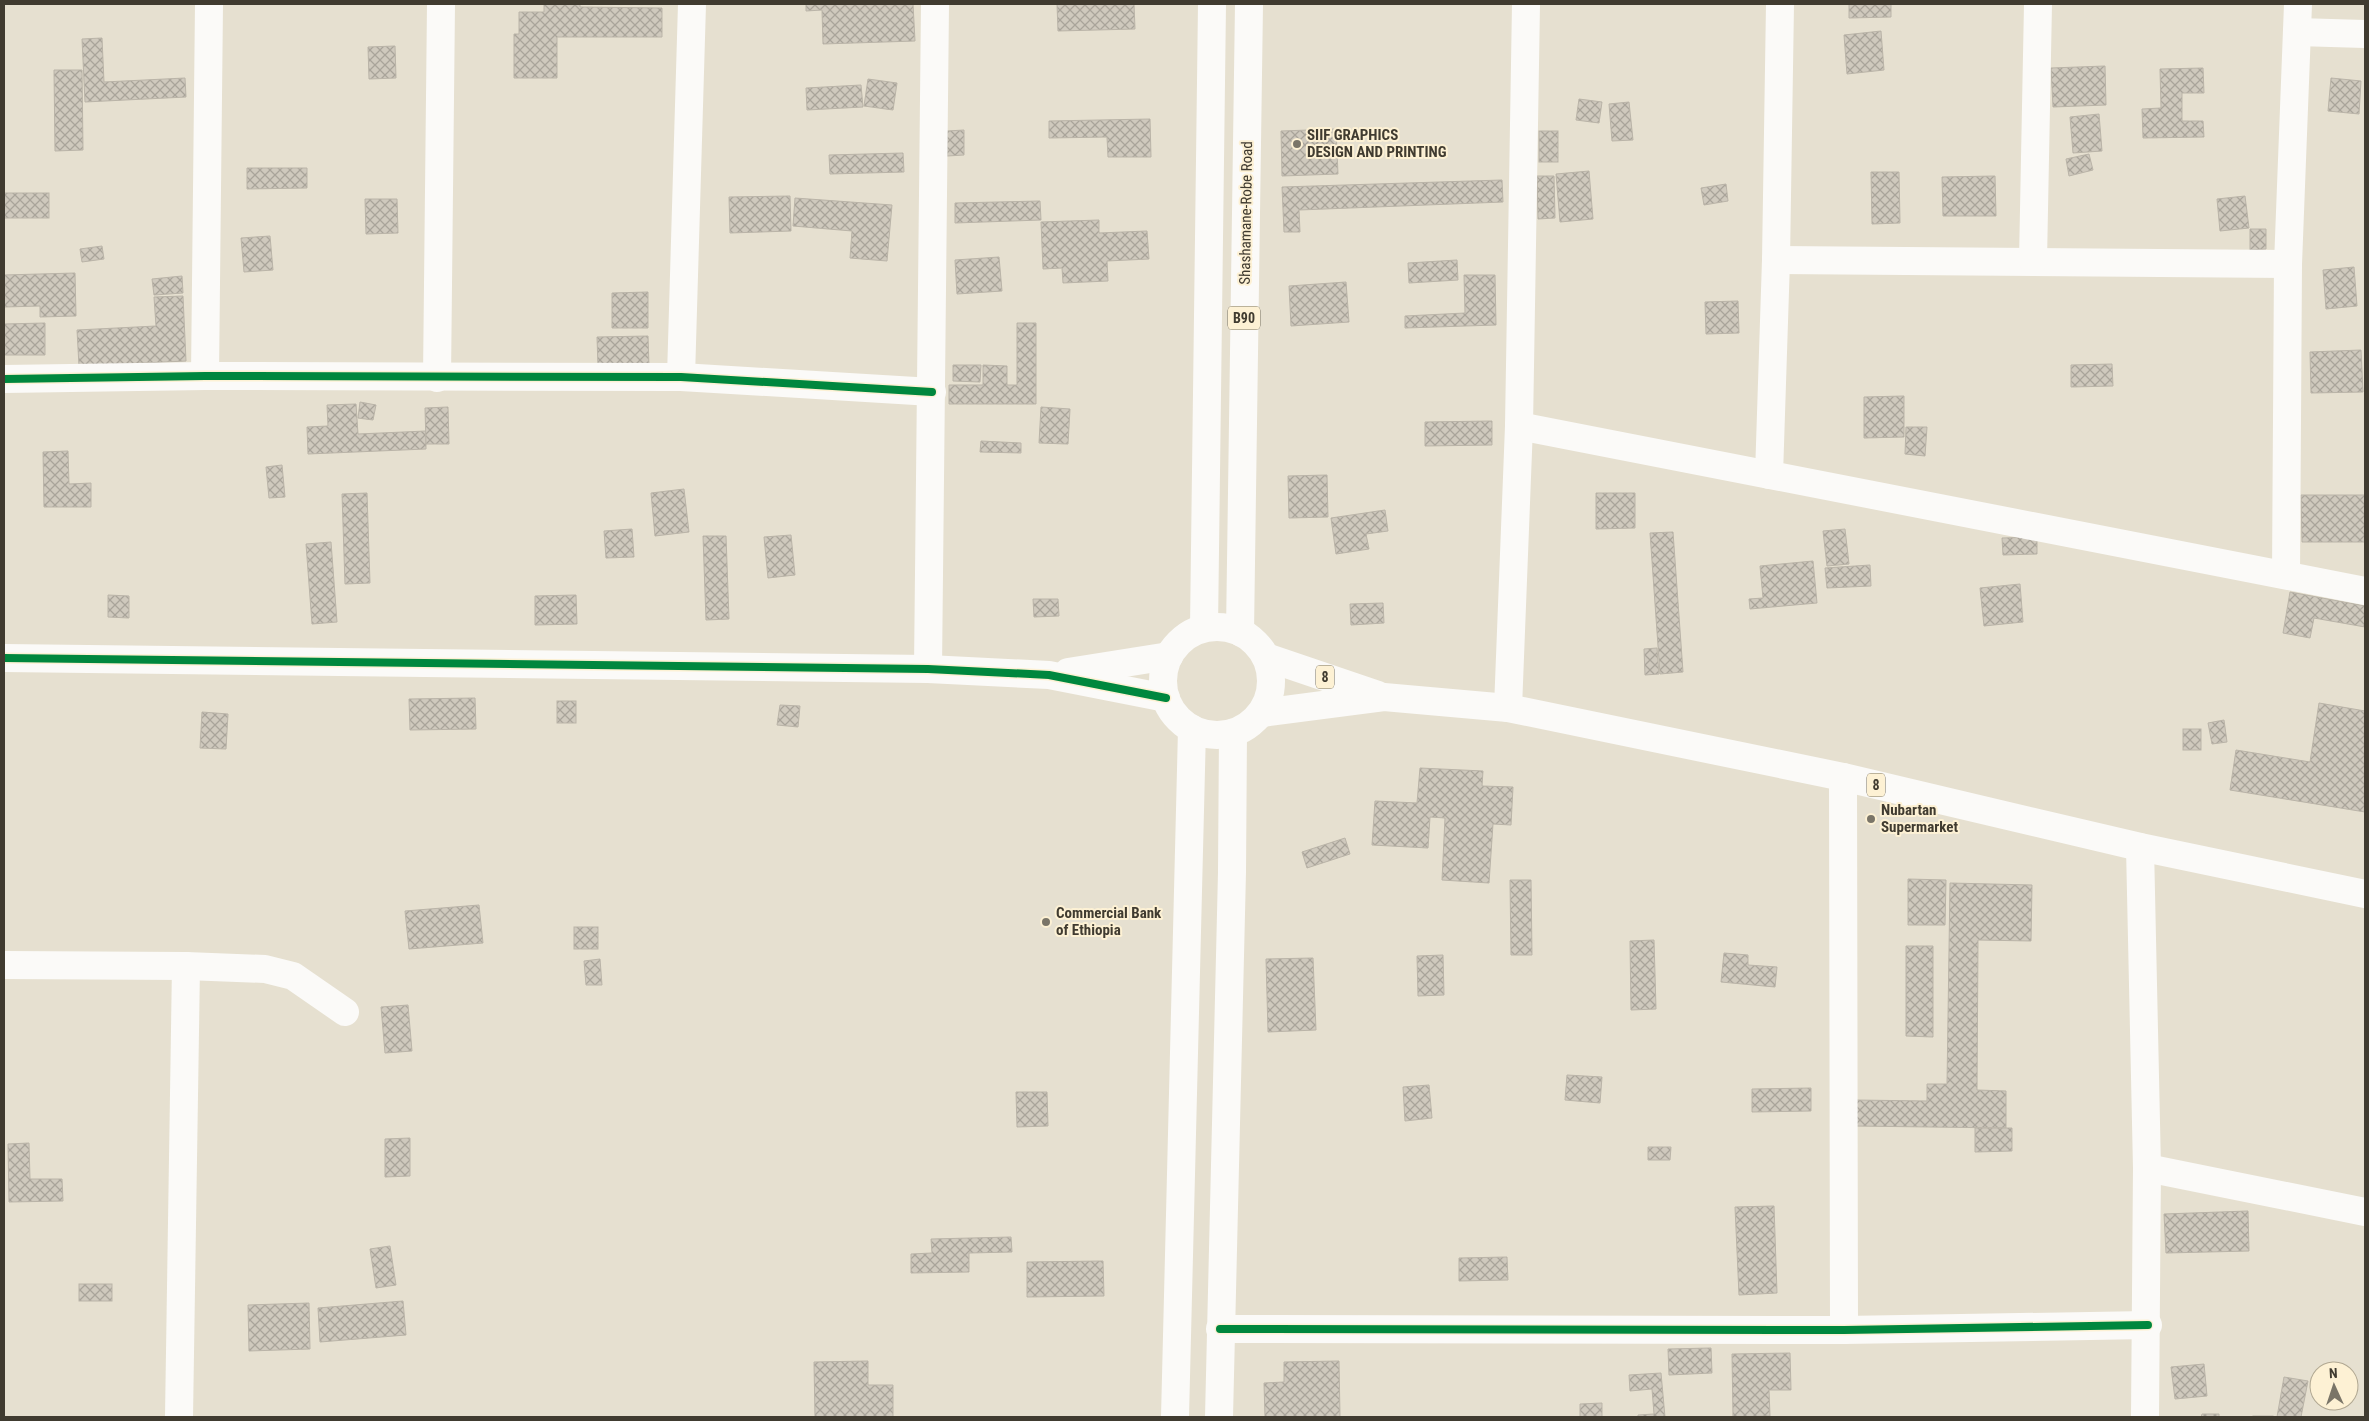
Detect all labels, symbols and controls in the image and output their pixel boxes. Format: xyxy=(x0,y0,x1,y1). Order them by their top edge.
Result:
place label: SIIF GRAPHICS DESIGN AND PRINTING xyxy=(1307,126,1447,161)
marker: SIIF GRAPHICS DESIGN AND PRINTING xyxy=(1291,138,1303,150)
street label: Shashamane-Robe Road xyxy=(1236,141,1256,285)
road number: B90 xyxy=(1228,306,1260,330)
road number: 8 xyxy=(1316,666,1334,689)
road number: 8 xyxy=(1867,774,1885,796)
place label: Nubartan Supermarket xyxy=(1881,801,1958,836)
marker: Nubartan Supermarket xyxy=(1865,813,1877,825)
place label: Commercial Bank of Ethiopia xyxy=(1056,904,1162,939)
marker: Commercial Bank of Ethiopia xyxy=(1040,916,1052,928)
north arrow xyxy=(2309,1361,2359,1411)
text: N xyxy=(2329,1365,2338,1381)

